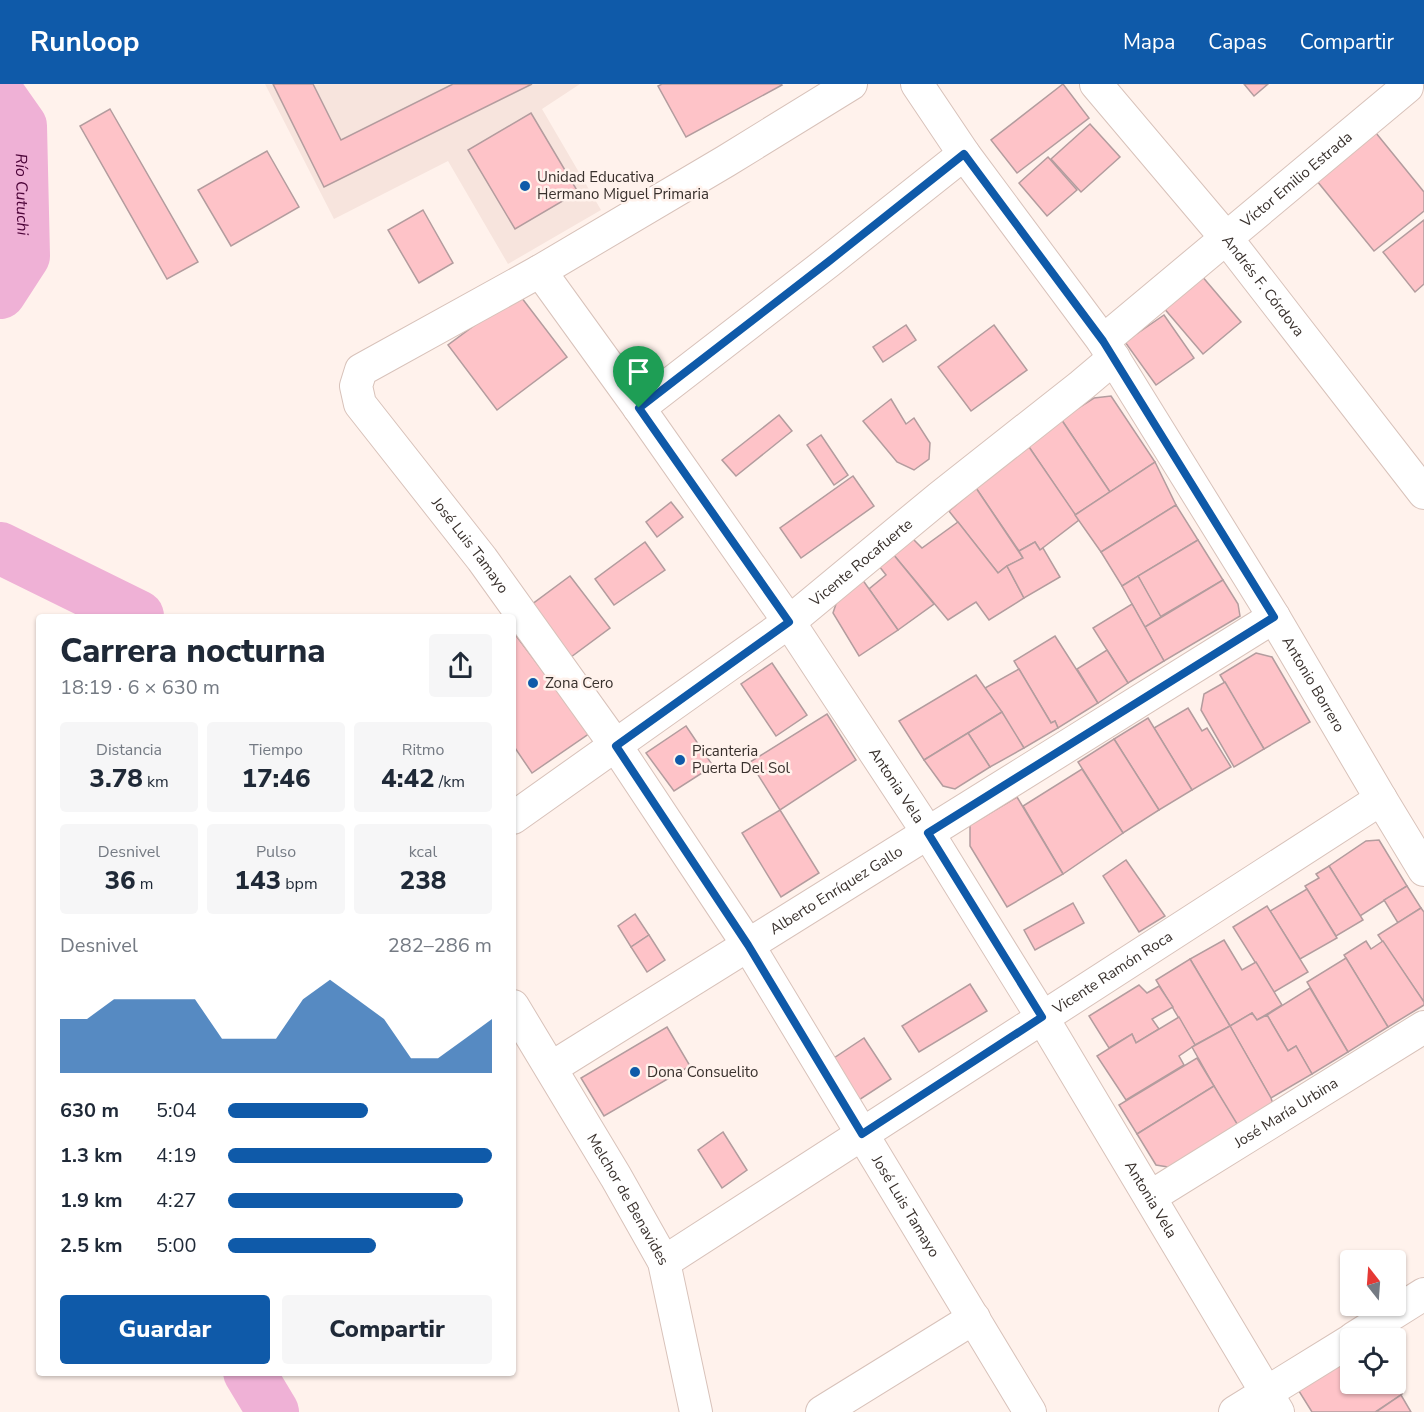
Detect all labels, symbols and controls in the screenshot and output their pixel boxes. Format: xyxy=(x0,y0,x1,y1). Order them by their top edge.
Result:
text: Runloop xyxy=(30,23,140,61)
text: Mapa xyxy=(1123,28,1175,56)
text: Capas xyxy=(1208,28,1267,56)
text: Compartir xyxy=(1300,28,1394,56)
street label: Víctor Emilio Estrada xyxy=(1236,127,1356,233)
water label: Río Cutuchi xyxy=(10,153,34,236)
place label: Unidad Educativa Hermano Miguel Primaria xyxy=(537,167,709,204)
marker: Unidad Educativa Hermano Miguel Primaria xyxy=(518,179,532,193)
street label: Andrés F. Córdova xyxy=(1217,231,1309,341)
pin xyxy=(613,346,664,408)
icon: arrive xyxy=(622,355,655,388)
street label: José Luis Tamayo xyxy=(427,492,513,597)
street label: Vicente Rocafuerte xyxy=(805,514,917,611)
text: Carrera nocturna xyxy=(60,629,326,674)
street label: Antonio Borrero xyxy=(1278,633,1350,736)
button: share xyxy=(429,634,492,697)
place label: Zona Cero xyxy=(545,673,613,693)
text: 18:19 · 6 × 630 m xyxy=(60,674,220,701)
marker: Zona Cero xyxy=(526,676,540,690)
text: Distancia xyxy=(96,739,162,761)
text: Tiempo xyxy=(249,739,303,761)
text: Ritmo xyxy=(402,739,444,761)
place label: Picanteria Puerta Del Sol xyxy=(692,741,791,778)
street label: Antonia Vela xyxy=(864,744,929,827)
marker: Picanteria Puerta Del Sol xyxy=(673,753,687,767)
text: 3.78 xyxy=(89,761,143,796)
text: 17:46 xyxy=(241,761,311,796)
text: 4:42 xyxy=(381,761,435,796)
text: km xyxy=(143,771,169,793)
text: /km xyxy=(435,771,465,793)
text: Desnivel xyxy=(98,841,160,863)
text: Pulso xyxy=(256,841,296,863)
text: kcal xyxy=(409,841,437,863)
street label: Alberto Enríquez Gallo xyxy=(766,841,906,939)
text: 36 xyxy=(104,863,136,898)
text: 143 xyxy=(234,863,281,898)
text: 238 xyxy=(400,863,446,898)
text: m xyxy=(136,873,154,895)
text: bpm xyxy=(281,873,318,895)
street label: Vicente Ramón Roca xyxy=(1048,926,1176,1019)
text: Desnivel xyxy=(60,932,138,959)
text: 282–286 m xyxy=(388,932,492,959)
place label: Dona Consuelito xyxy=(647,1062,758,1082)
marker: Dona Consuelito xyxy=(628,1065,642,1079)
street label: José María Urbina xyxy=(1229,1073,1342,1153)
text: 630 m xyxy=(60,1097,119,1124)
text: 5:04 xyxy=(156,1097,197,1124)
street label: Melchor de Benavides xyxy=(582,1130,674,1269)
text: 1.3 km xyxy=(60,1142,123,1169)
text: 4:19 xyxy=(156,1142,197,1169)
street label: José Luis Tamayo xyxy=(867,1151,944,1261)
street label: Antonia Vela xyxy=(1120,1157,1182,1242)
text: 1.9 km xyxy=(60,1187,123,1214)
text: 4:27 xyxy=(156,1187,197,1214)
text: 2.5 km xyxy=(60,1232,123,1259)
text: 5:00 xyxy=(156,1232,197,1259)
north arrow xyxy=(1340,1250,1406,1316)
map controls xyxy=(1340,1250,1406,1394)
button: Guardar xyxy=(60,1295,270,1364)
button: Compartir xyxy=(282,1295,492,1364)
button: locate xyxy=(1340,1328,1406,1394)

